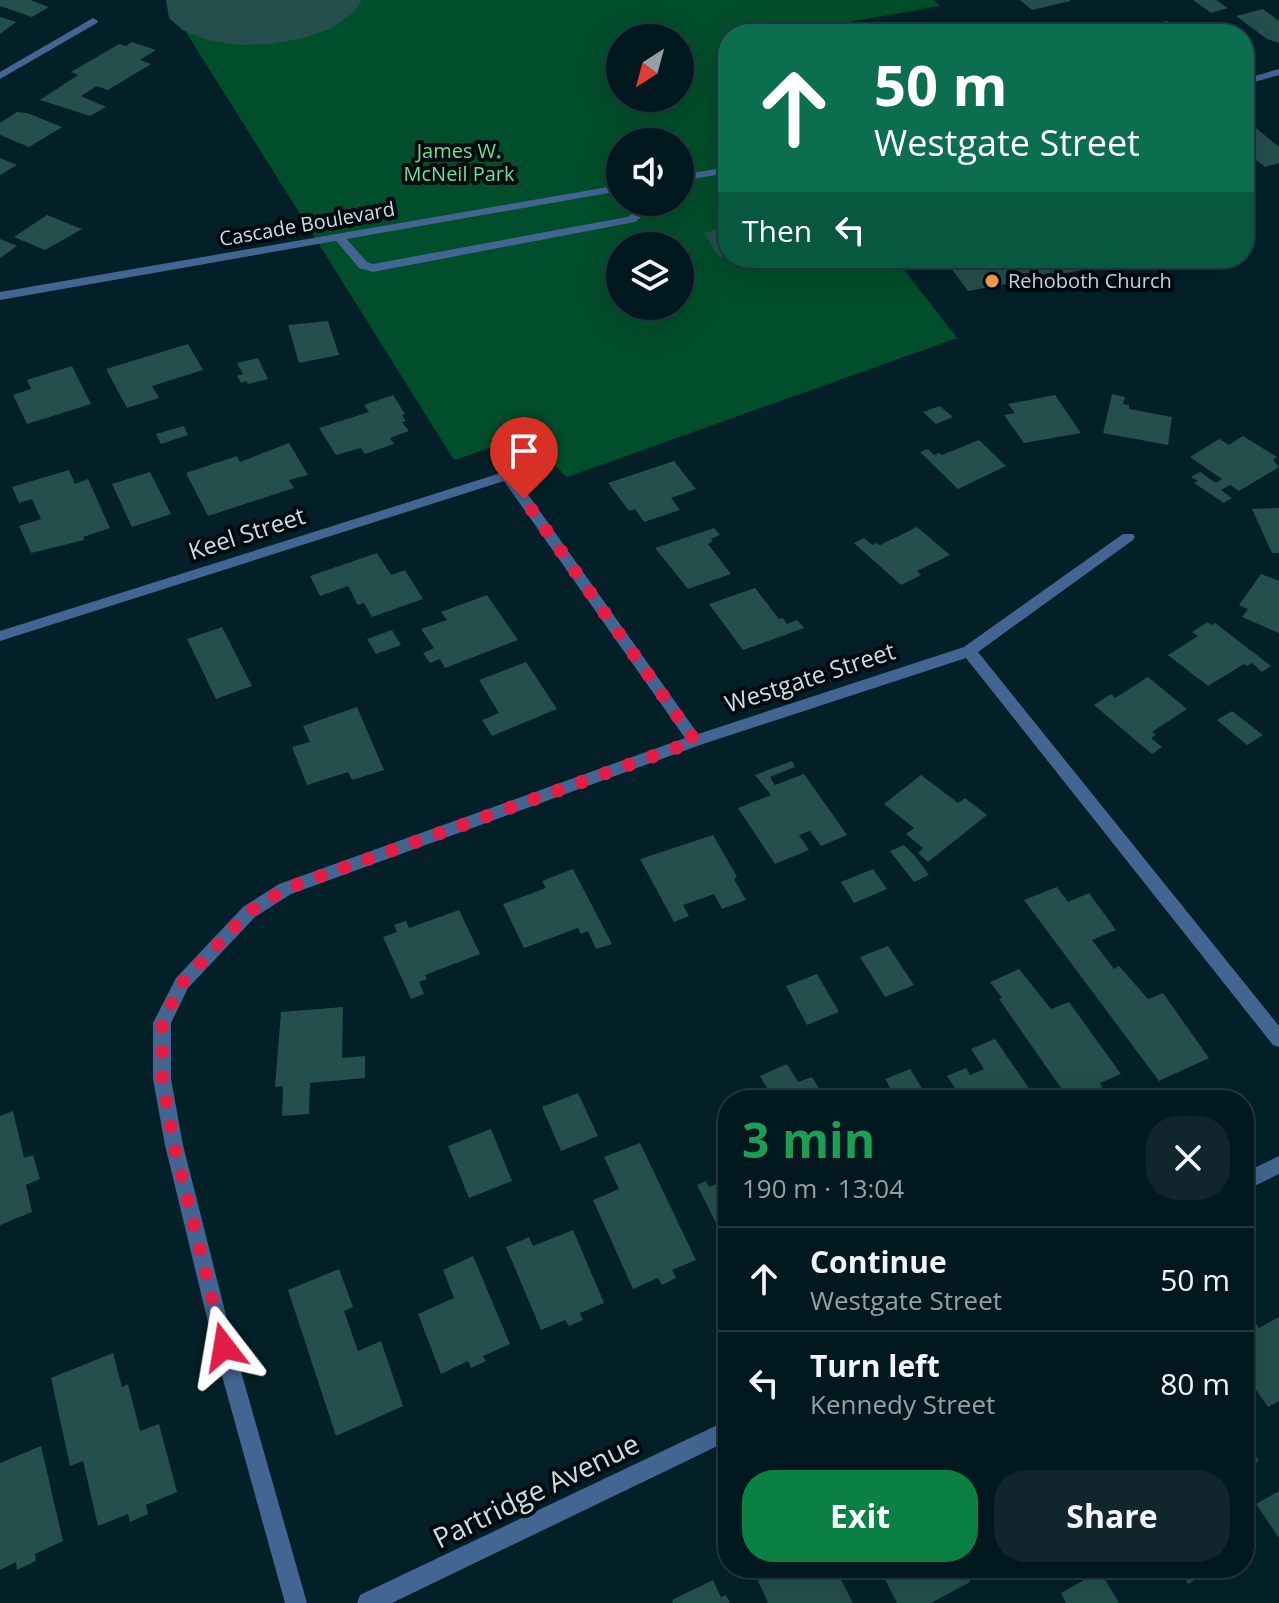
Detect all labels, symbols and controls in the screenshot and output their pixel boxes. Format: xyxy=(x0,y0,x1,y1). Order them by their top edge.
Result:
north arrow xyxy=(606,24,694,112)
map controls xyxy=(606,24,694,320)
text: 50 m xyxy=(874,46,1008,122)
icon: ahead xyxy=(742,56,846,160)
text: Westgate Street xyxy=(874,118,1140,167)
button: sound xyxy=(606,128,694,216)
park label: James W. McNeil Park xyxy=(404,137,515,187)
street label: Cascade Boulevard xyxy=(217,195,397,252)
icon: left xyxy=(828,208,872,252)
text: Then xyxy=(742,210,812,251)
button: layers xyxy=(606,232,694,320)
place label: Rehoboth Church xyxy=(1008,267,1172,294)
marker: Rehoboth Church xyxy=(983,272,1001,290)
pin xyxy=(490,417,558,499)
icon: arrive xyxy=(502,429,546,473)
street label: Keel Street xyxy=(184,498,309,567)
street label: Westgate Street xyxy=(720,633,899,720)
text: 3 min xyxy=(742,1107,875,1172)
button: close xyxy=(1146,1116,1230,1200)
text: 190 m · 13:04 xyxy=(742,1170,904,1206)
text: Continue xyxy=(810,1241,947,1282)
icon: ahead xyxy=(742,1257,786,1301)
text: 50 m xyxy=(1160,1259,1230,1300)
text: Westgate Street xyxy=(810,1282,1002,1318)
position arrow xyxy=(182,1305,266,1389)
text: Turn left xyxy=(810,1345,940,1386)
icon: left xyxy=(742,1361,786,1405)
text: 80 m xyxy=(1160,1363,1230,1404)
text: Kennedy Street xyxy=(810,1386,995,1422)
street label: Partridge Avenue xyxy=(426,1424,645,1557)
button: Exit xyxy=(742,1470,978,1562)
button: Share xyxy=(994,1470,1230,1562)

